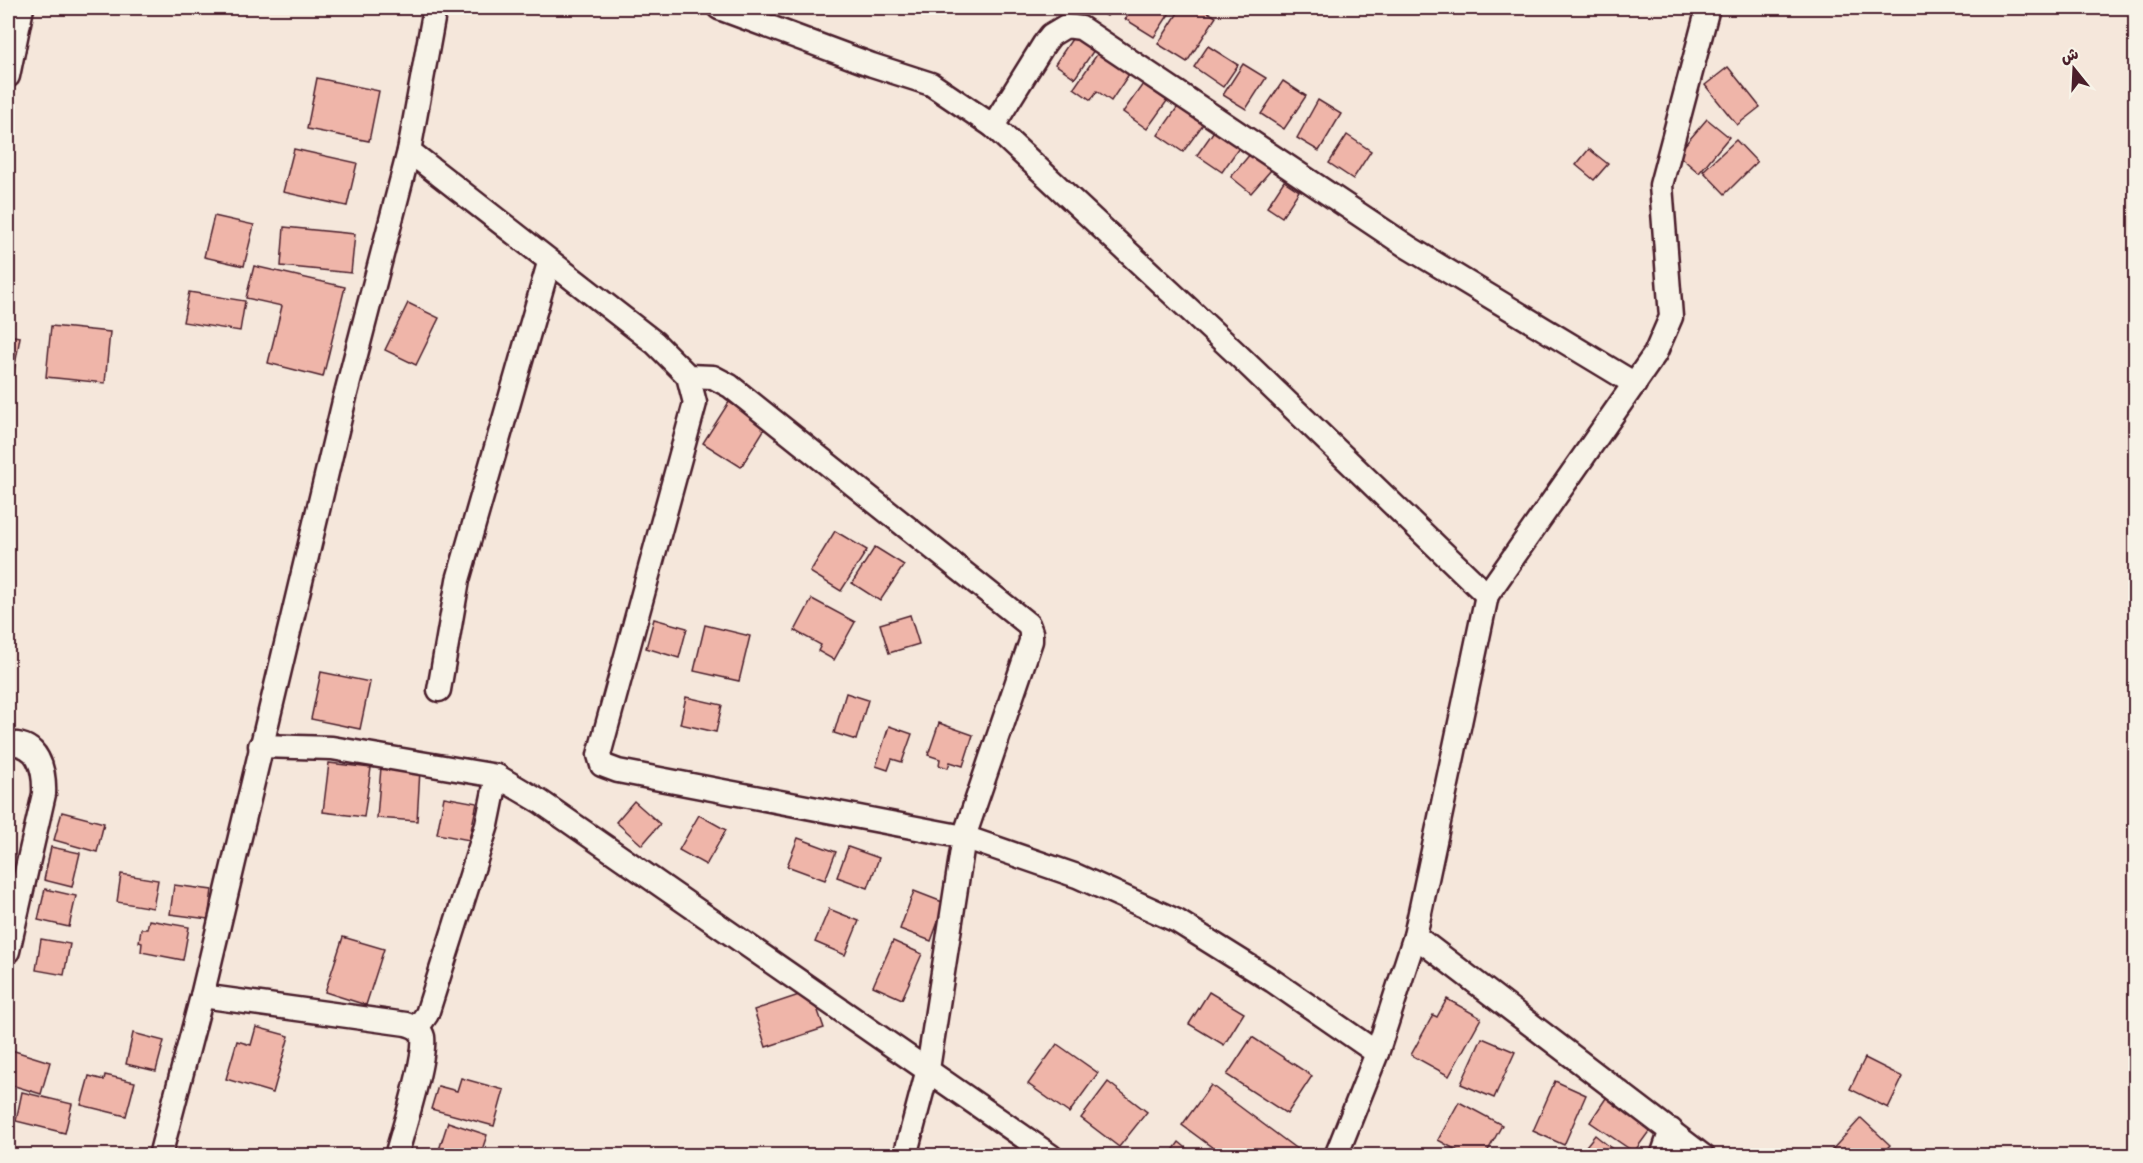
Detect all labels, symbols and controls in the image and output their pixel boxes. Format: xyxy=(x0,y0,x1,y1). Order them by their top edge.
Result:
north arrow xyxy=(2044,39,2104,99)
text: ش xyxy=(2059,46,2082,70)

